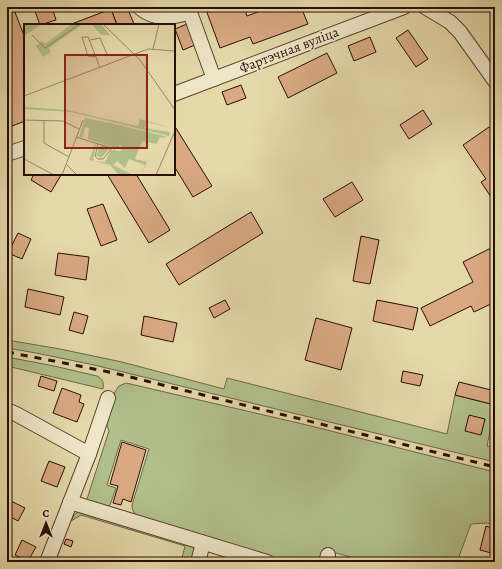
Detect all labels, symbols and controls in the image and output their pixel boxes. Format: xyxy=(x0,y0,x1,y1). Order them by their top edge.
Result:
street label: Фартэчная вуліца xyxy=(236,22,342,78)
inset map xyxy=(24,24,175,175)
north arrow xyxy=(26,503,66,543)
text: С xyxy=(43,506,50,521)

